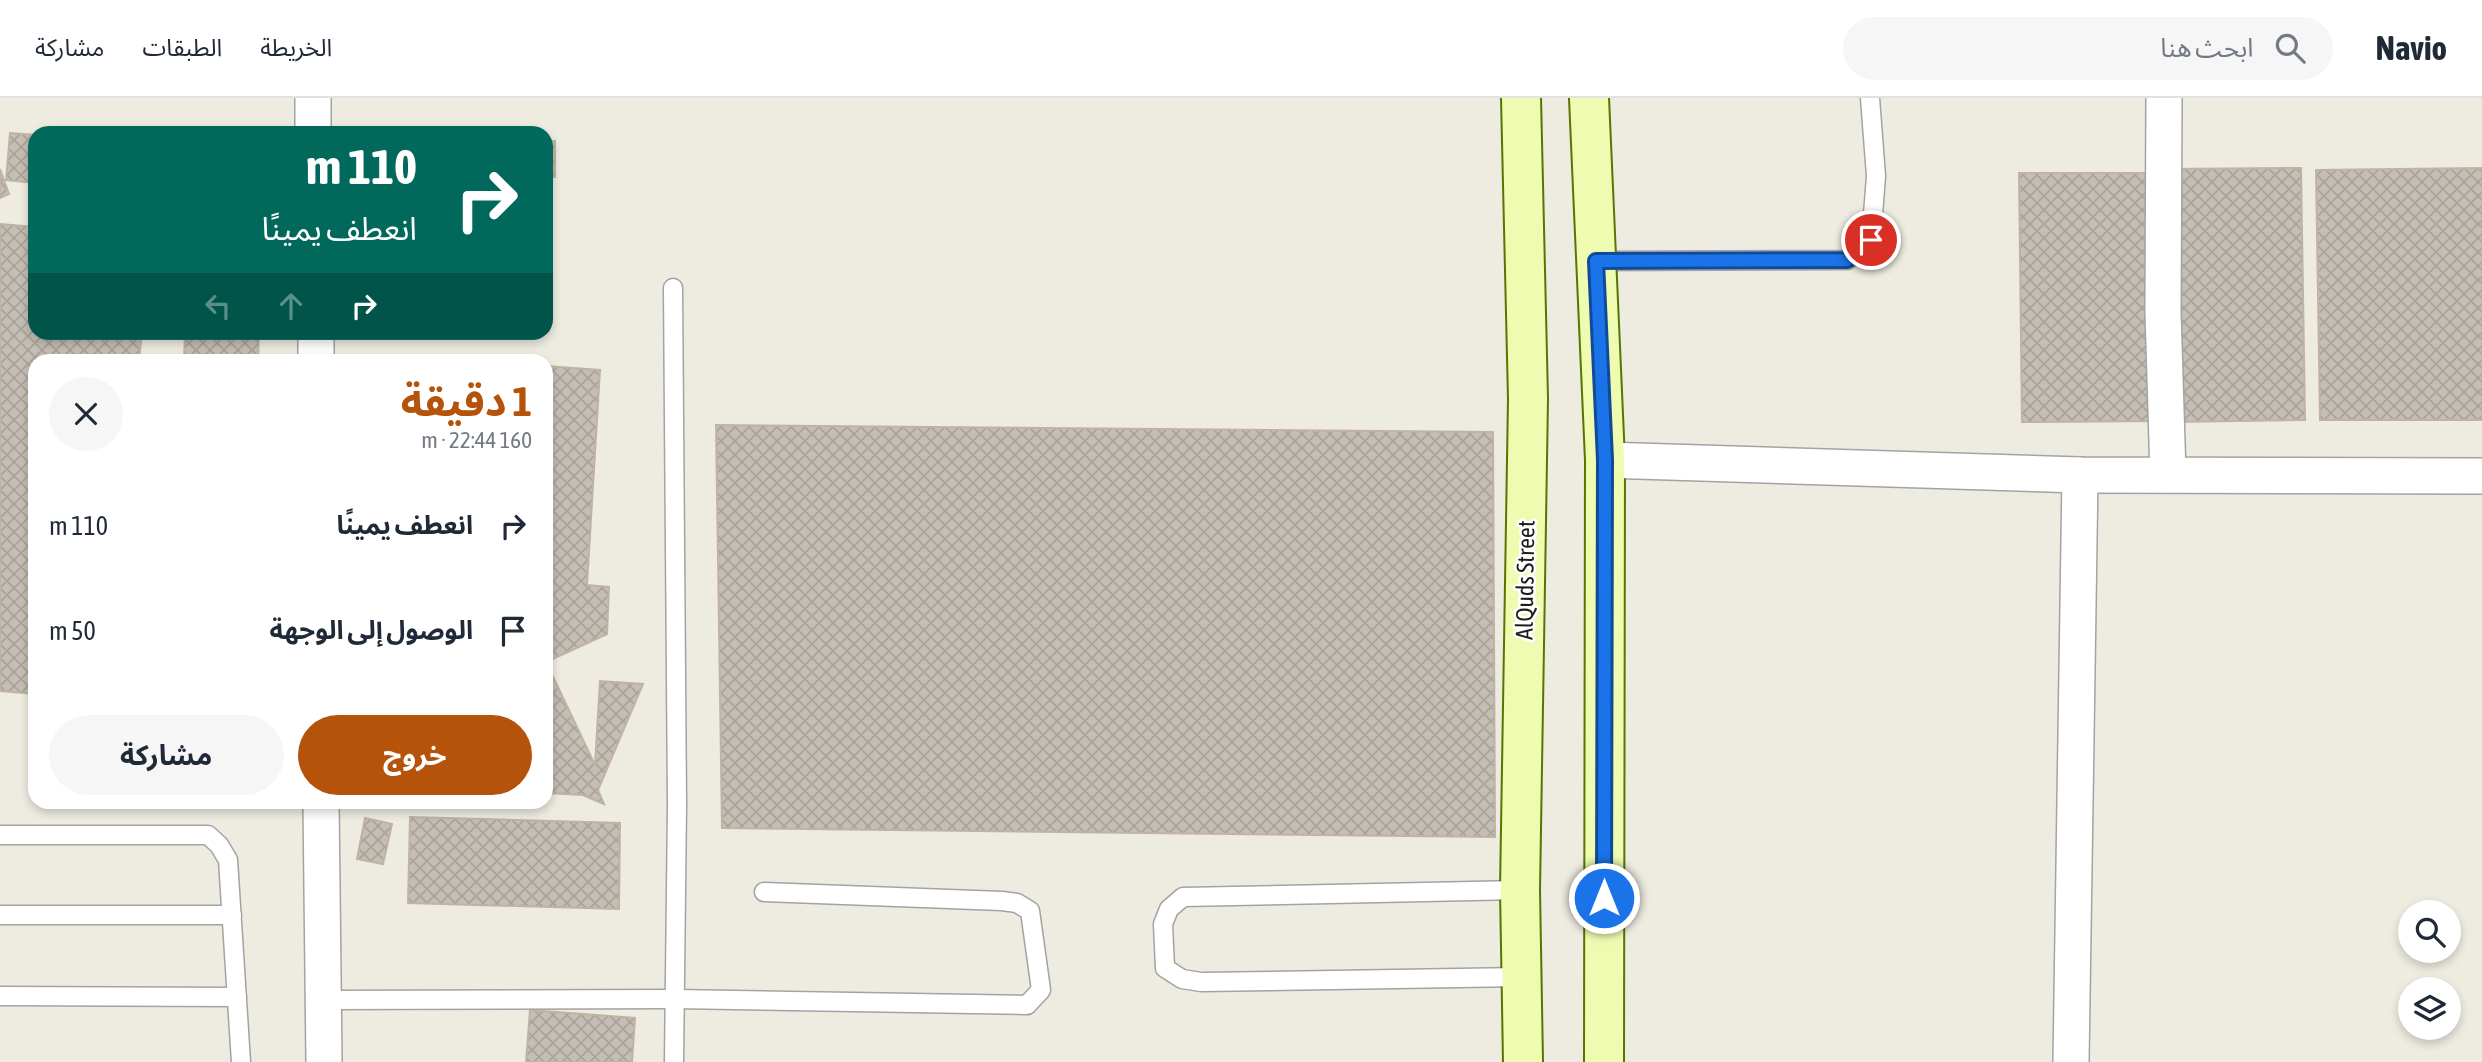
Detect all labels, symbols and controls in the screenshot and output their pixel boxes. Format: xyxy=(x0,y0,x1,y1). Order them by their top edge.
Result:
search box xyxy=(1843,17,2333,80)
icon: search xyxy=(2271,29,2309,67)
text: Navio xyxy=(2375,29,2447,67)
text: ابحث هنا xyxy=(2160,33,2253,63)
text: مشاركة xyxy=(35,34,104,61)
text: الطبقات xyxy=(142,34,222,61)
text: الخريطة xyxy=(260,34,332,61)
text: 110 m xyxy=(306,138,417,194)
icon: right xyxy=(441,154,532,245)
text: انعطف يمينًا xyxy=(262,210,417,247)
pin xyxy=(1841,210,1901,270)
icon: arrive xyxy=(1852,221,1890,259)
icon: left xyxy=(199,287,237,325)
icon: ahead xyxy=(272,287,310,325)
icon: right xyxy=(345,287,383,325)
button: close xyxy=(49,377,123,451)
text: 1 دقيقة xyxy=(401,377,532,425)
text: 160 m · 22:44 xyxy=(421,427,532,453)
icon: right xyxy=(494,507,532,545)
text: انعطف يمينًا xyxy=(336,510,473,540)
text: 110 m xyxy=(49,511,108,541)
street label: AlQuds Street xyxy=(1510,520,1540,640)
icon: arrive xyxy=(494,612,532,650)
text: الوصول إلى الوجهة xyxy=(270,615,473,645)
text: 50 m xyxy=(49,616,96,646)
button: مشاركة xyxy=(49,715,284,795)
button: خروج xyxy=(298,715,532,795)
position arrow xyxy=(1567,861,1641,935)
map controls xyxy=(2398,900,2461,1040)
button: search xyxy=(2398,900,2461,963)
button: layers xyxy=(2398,977,2461,1040)

